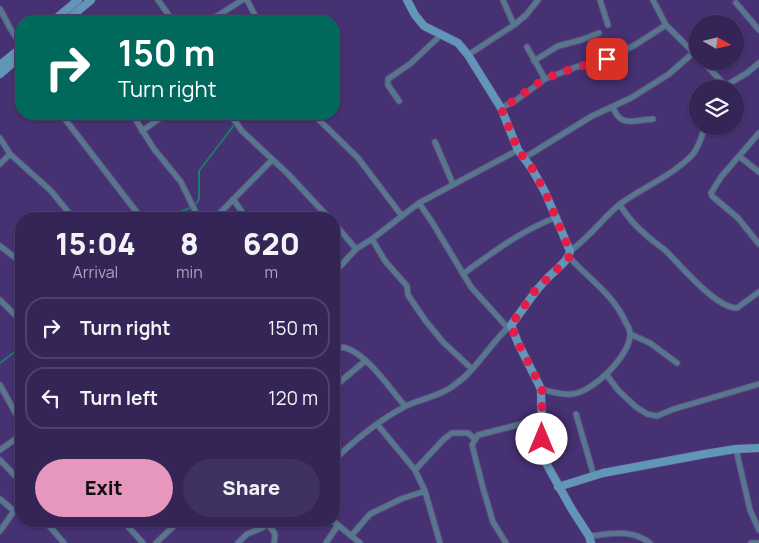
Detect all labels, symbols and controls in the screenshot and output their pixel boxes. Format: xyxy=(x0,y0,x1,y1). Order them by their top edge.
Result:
north arrow xyxy=(689,15,744,70)
map controls xyxy=(689,15,744,135)
text: 150 m xyxy=(118,29,215,77)
icon: right xyxy=(35,35,100,100)
pin xyxy=(586,38,628,80)
icon: arrive xyxy=(593,45,621,73)
text: Turn right xyxy=(118,74,216,104)
button: layers xyxy=(689,80,744,135)
text: 15:04 xyxy=(55,223,136,264)
text: 8 xyxy=(180,223,199,264)
text: 620 xyxy=(243,223,300,264)
text: Arrival xyxy=(73,261,118,283)
text: min xyxy=(176,261,203,283)
text: m xyxy=(265,261,278,283)
icon: right xyxy=(37,314,65,342)
text: Turn right xyxy=(80,315,170,341)
text: 150 m xyxy=(268,315,318,341)
icon: left xyxy=(37,384,65,412)
text: Turn left xyxy=(80,385,158,411)
text: 120 m xyxy=(268,385,318,411)
position arrow xyxy=(515,412,567,464)
button: Exit xyxy=(35,459,173,517)
button: Share xyxy=(183,459,320,517)

